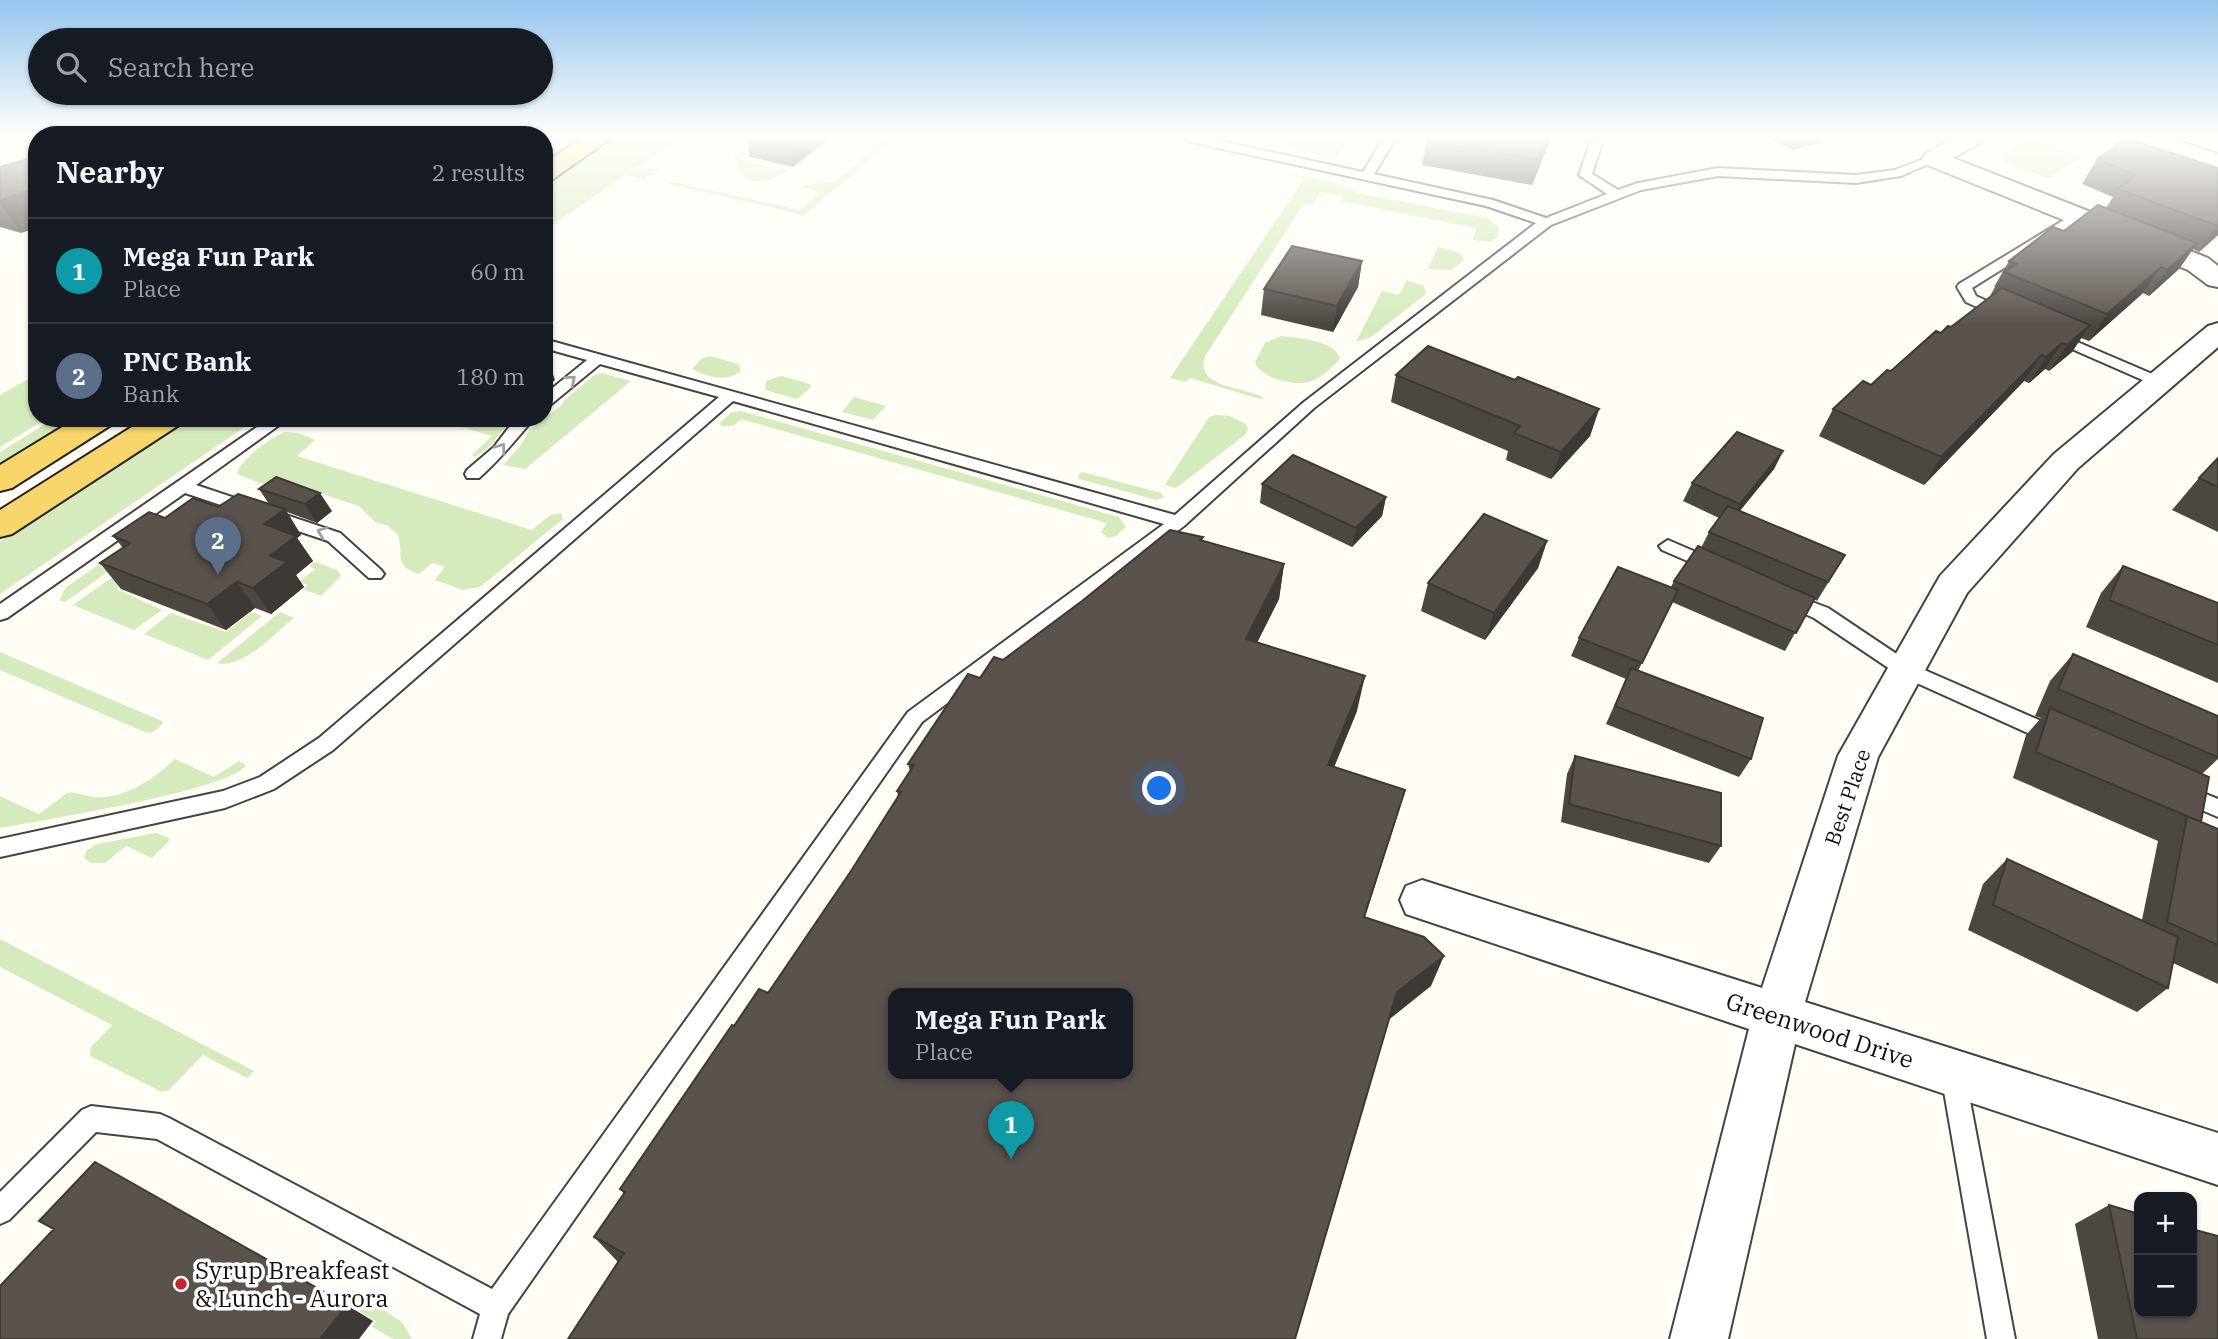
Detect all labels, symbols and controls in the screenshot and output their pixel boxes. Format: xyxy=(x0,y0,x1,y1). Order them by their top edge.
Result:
search box xyxy=(28,28,553,105)
icon: search xyxy=(52,48,90,86)
text: Search here xyxy=(108,50,254,84)
text: Nearby xyxy=(56,152,164,191)
text: 2 results xyxy=(432,157,525,187)
text: Mega Fun Park xyxy=(123,239,314,273)
text: 1 xyxy=(72,256,86,286)
text: 60 m xyxy=(470,256,525,286)
text: Place xyxy=(123,273,181,303)
text: PNC Bank xyxy=(123,344,251,378)
text: 2 xyxy=(72,361,86,391)
text: 180 m xyxy=(456,361,525,391)
one-way arrow xyxy=(564,376,576,389)
text: Bank xyxy=(123,378,179,408)
one-way arrow xyxy=(493,443,505,455)
pin: 2 xyxy=(195,517,241,575)
one-way arrow xyxy=(316,527,328,541)
street label: Best Place xyxy=(1817,745,1877,849)
your location xyxy=(1142,771,1176,805)
street label: Greenwood Drive xyxy=(1722,985,1918,1075)
popup xyxy=(888,988,1133,1079)
text: Mega Fun Park xyxy=(915,1002,1106,1036)
text: Place xyxy=(915,1036,973,1066)
pin: 1 xyxy=(988,1101,1034,1159)
map controls xyxy=(2134,1192,2197,1318)
button: + xyxy=(2134,1192,2197,1255)
place label: Syrup Breakfeast & Lunch - Aurora xyxy=(195,1254,389,1314)
button: − xyxy=(2134,1255,2197,1318)
marker: Syrup Breakfeast & Lunch - Aurora xyxy=(173,1276,189,1292)

